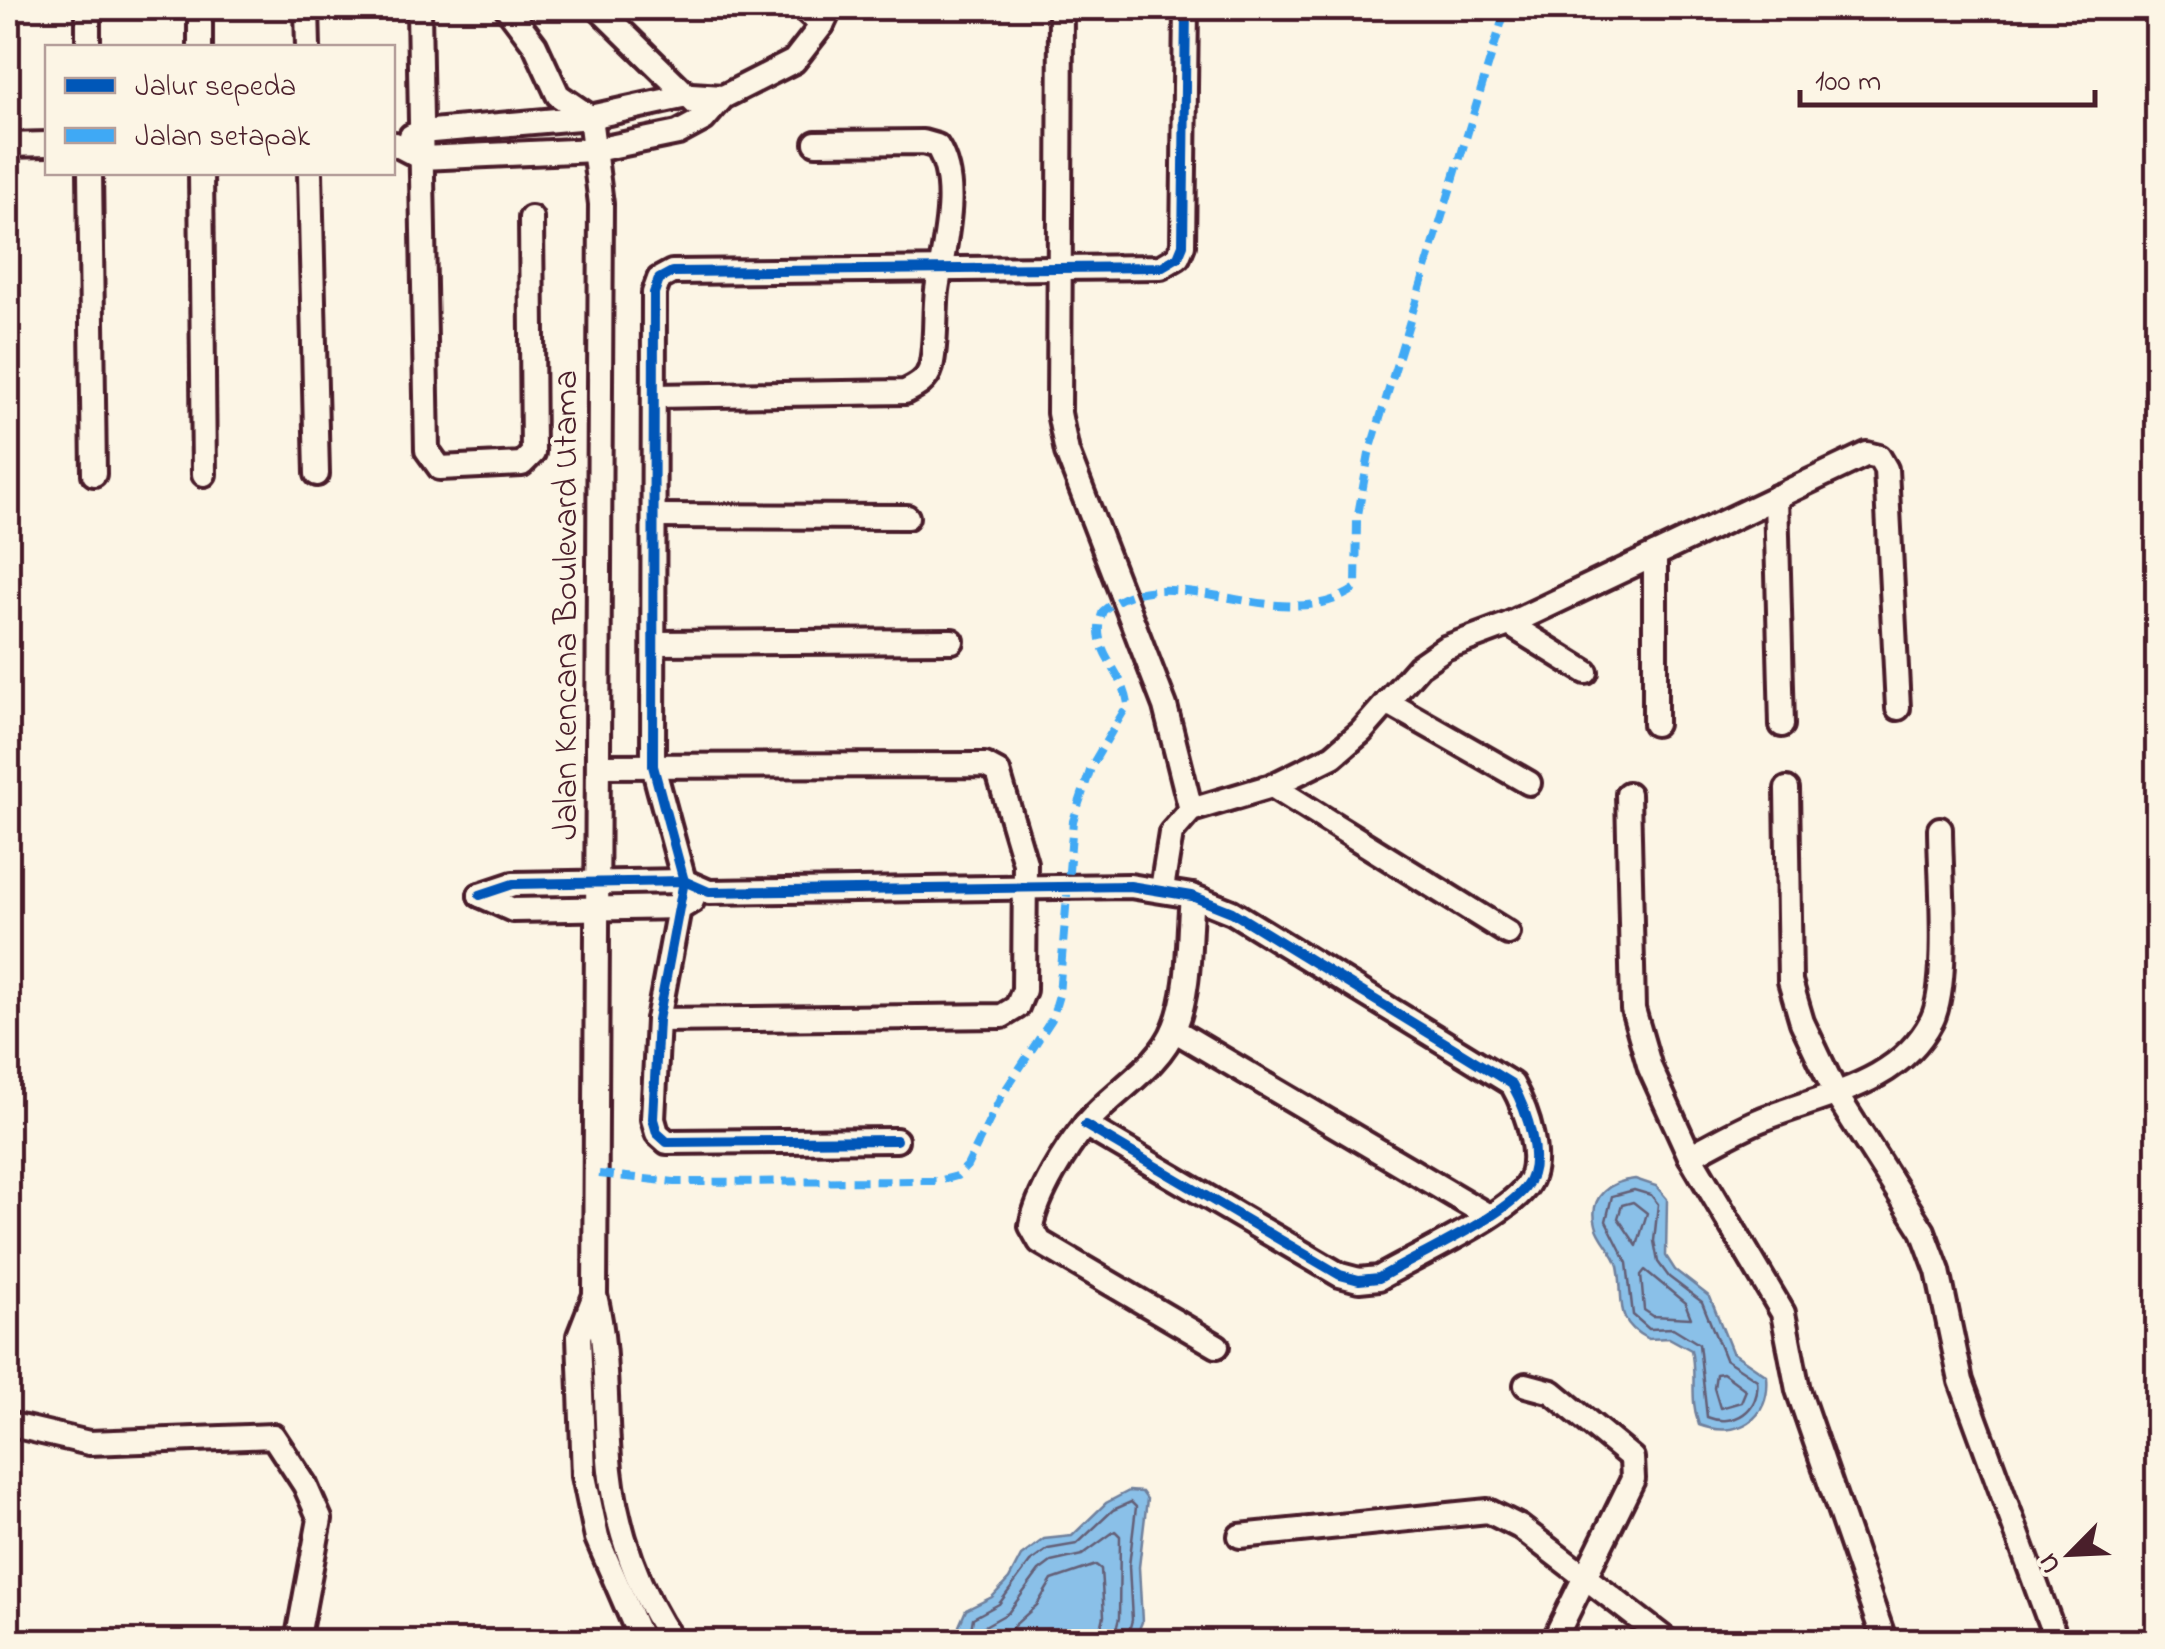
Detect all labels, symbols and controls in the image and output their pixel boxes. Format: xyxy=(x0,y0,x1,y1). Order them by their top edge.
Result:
legend xyxy=(45,45,395,175)
scale bar xyxy=(1800,45,2095,107)
text: 100 m xyxy=(1815,61,1881,105)
text: Jalur sepeda xyxy=(135,66,296,110)
text: Jalan setapak xyxy=(135,116,311,160)
street label: Jalan Kencana Boulevard Utama xyxy=(542,370,593,840)
north arrow xyxy=(2020,1504,2120,1604)
text: U xyxy=(2028,1546,2073,1579)

